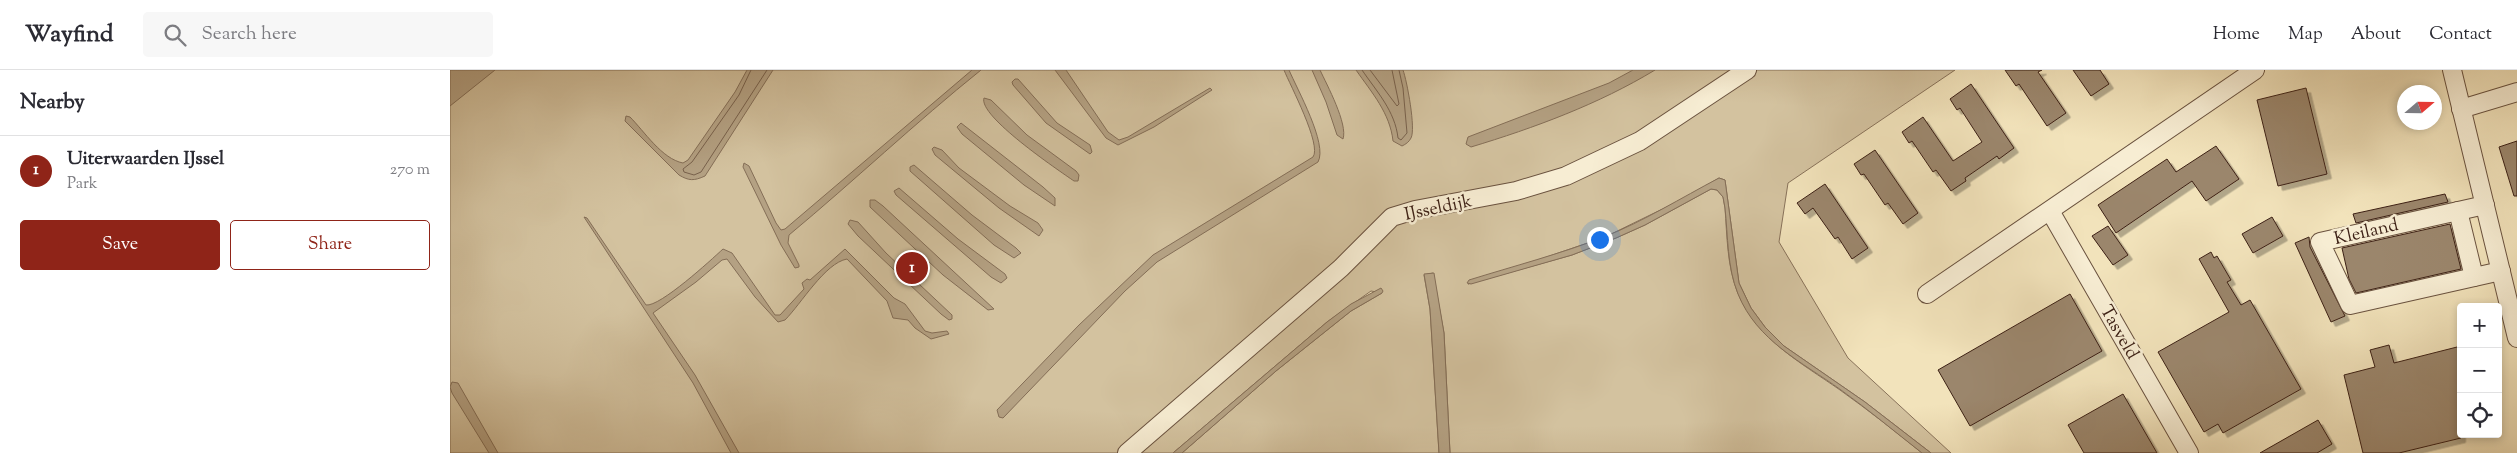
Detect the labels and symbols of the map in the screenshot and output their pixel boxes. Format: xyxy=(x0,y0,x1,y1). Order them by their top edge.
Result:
north arrow xyxy=(2397,85,2442,130)
street label: IJsseldijk xyxy=(1402,189,1475,229)
street label: Kleiland xyxy=(2332,213,2401,253)
your location xyxy=(1587,227,1613,253)
pin: 1 xyxy=(896,249,928,287)
street label: Tasveld xyxy=(2092,301,2144,365)

